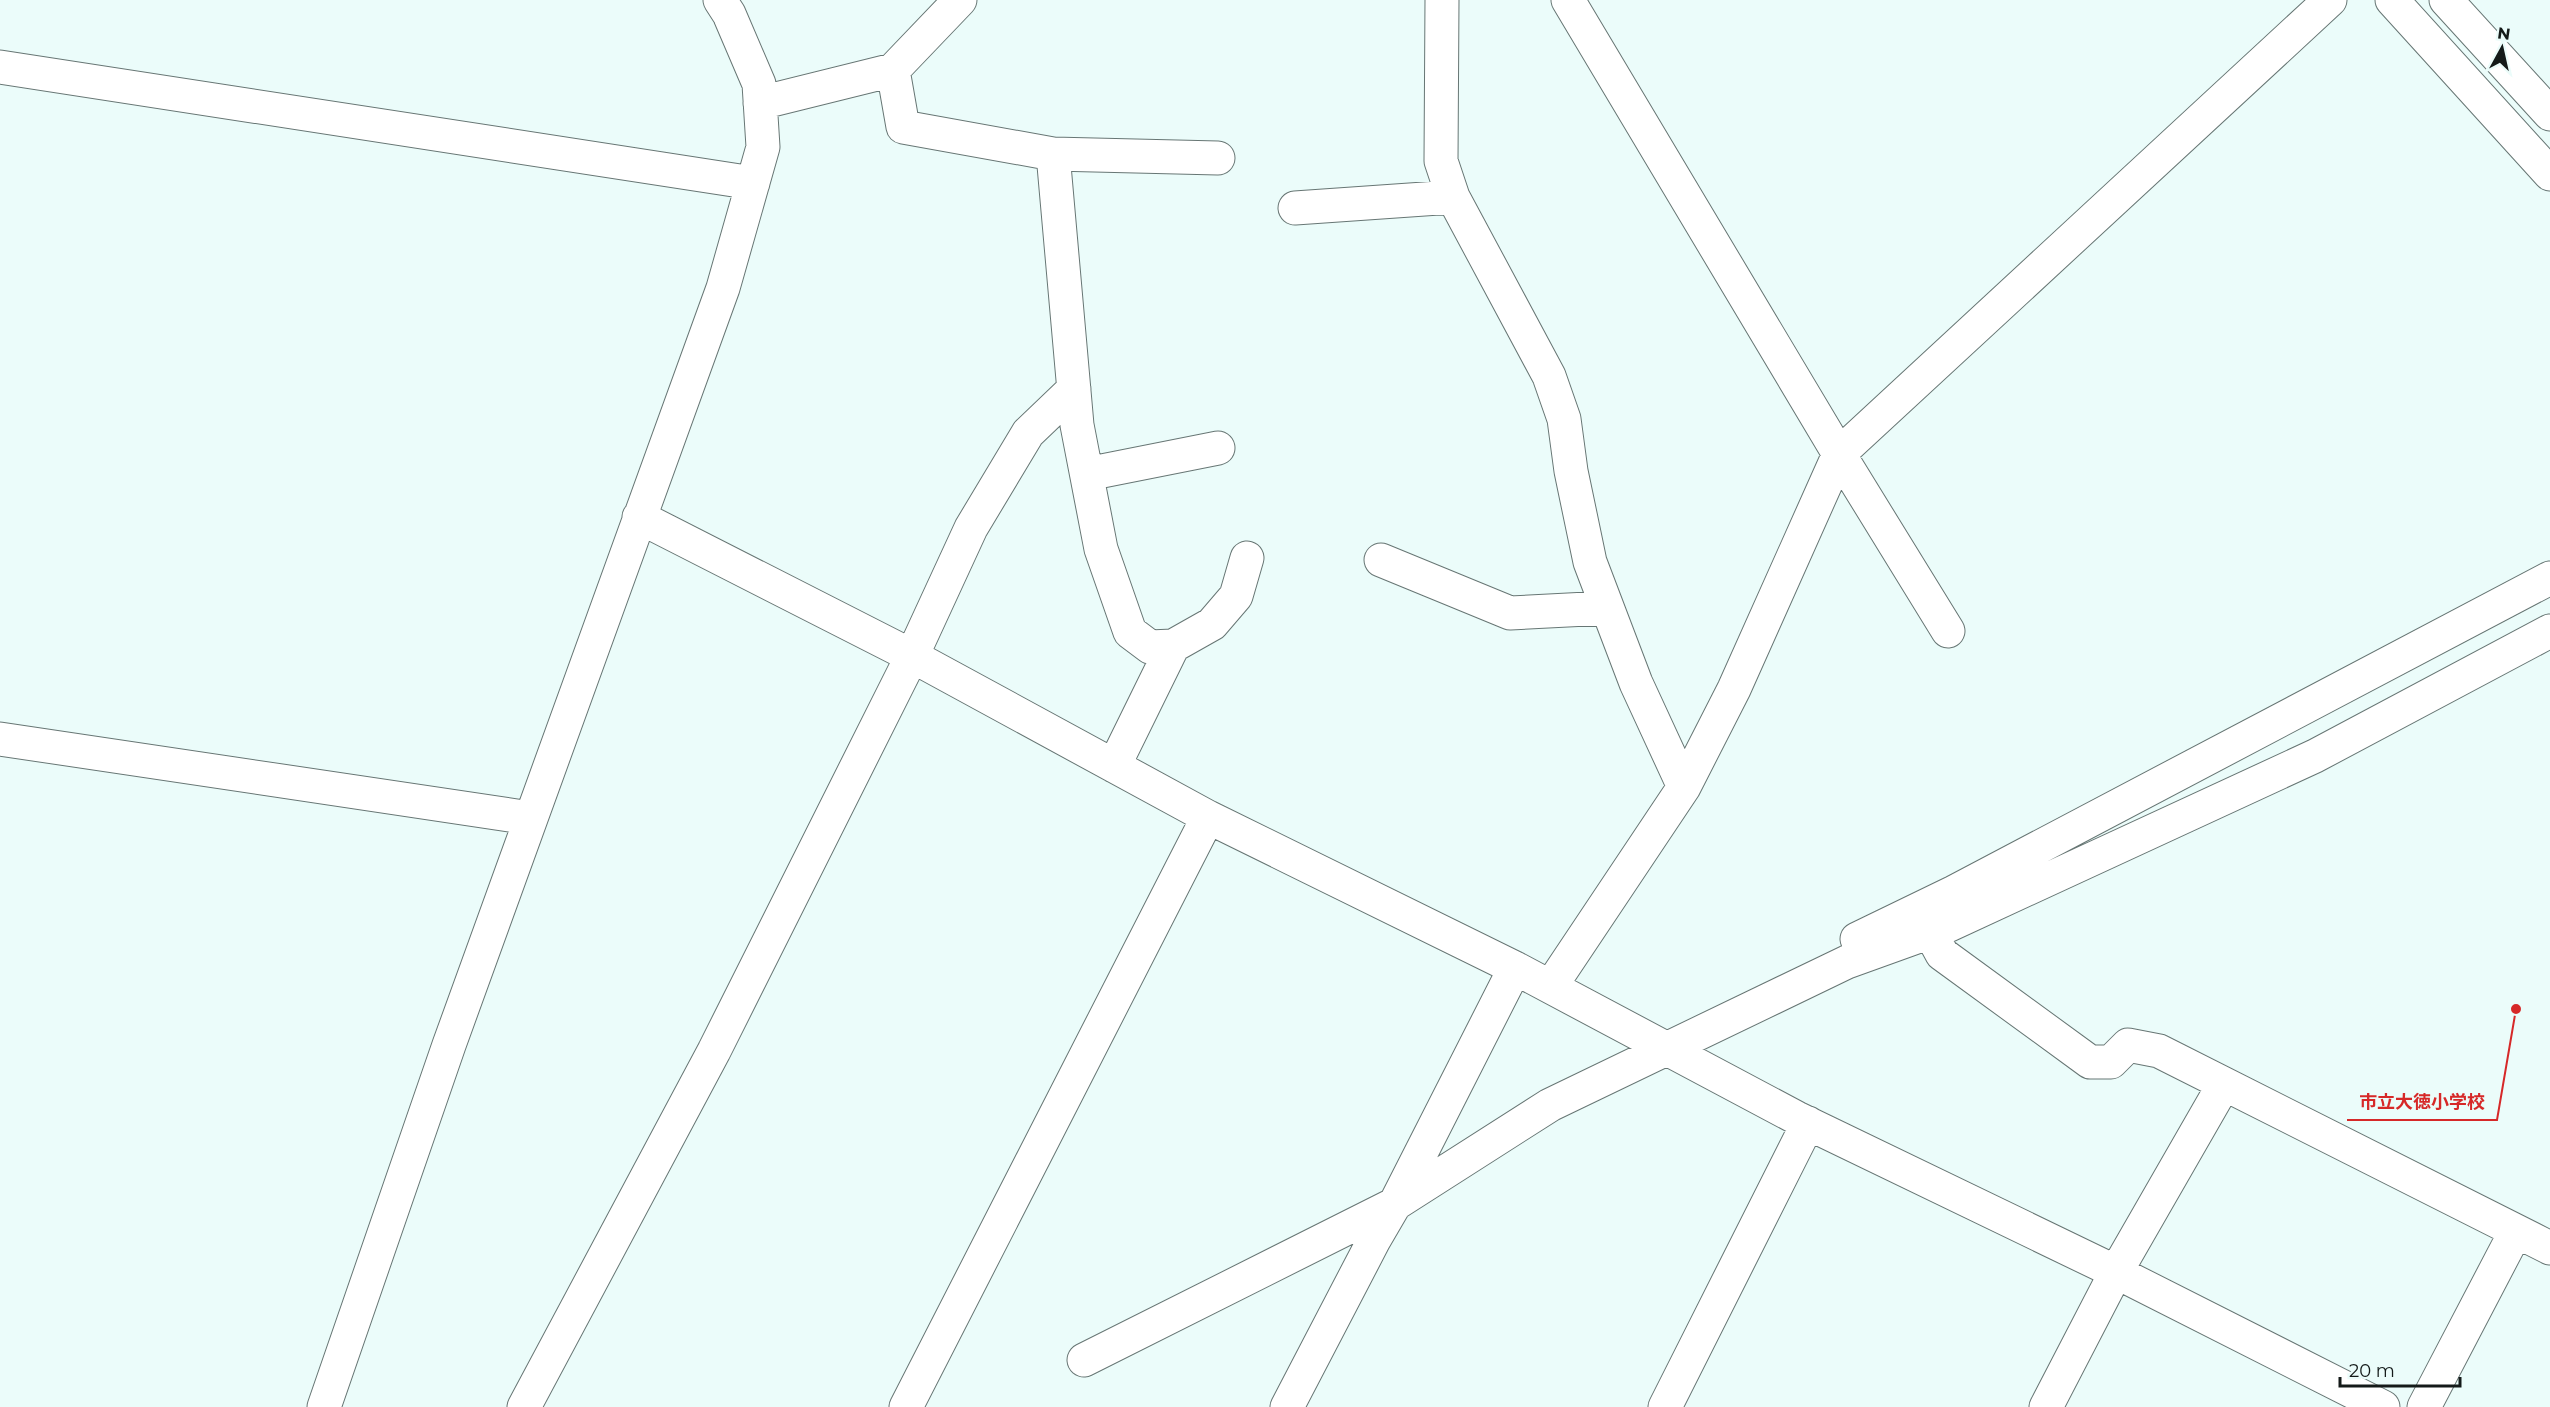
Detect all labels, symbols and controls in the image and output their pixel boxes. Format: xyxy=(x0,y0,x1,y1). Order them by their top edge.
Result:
north arrow xyxy=(2472,18,2532,78)
text: N xyxy=(2496,23,2512,44)
callout: 市立大徳小学校 xyxy=(2347,1084,2497,1120)
text: 市立大徳小学校 xyxy=(2359,1091,2485,1113)
scale bar xyxy=(2340,1350,2460,1388)
text: 20 m xyxy=(2349,1360,2395,1382)

